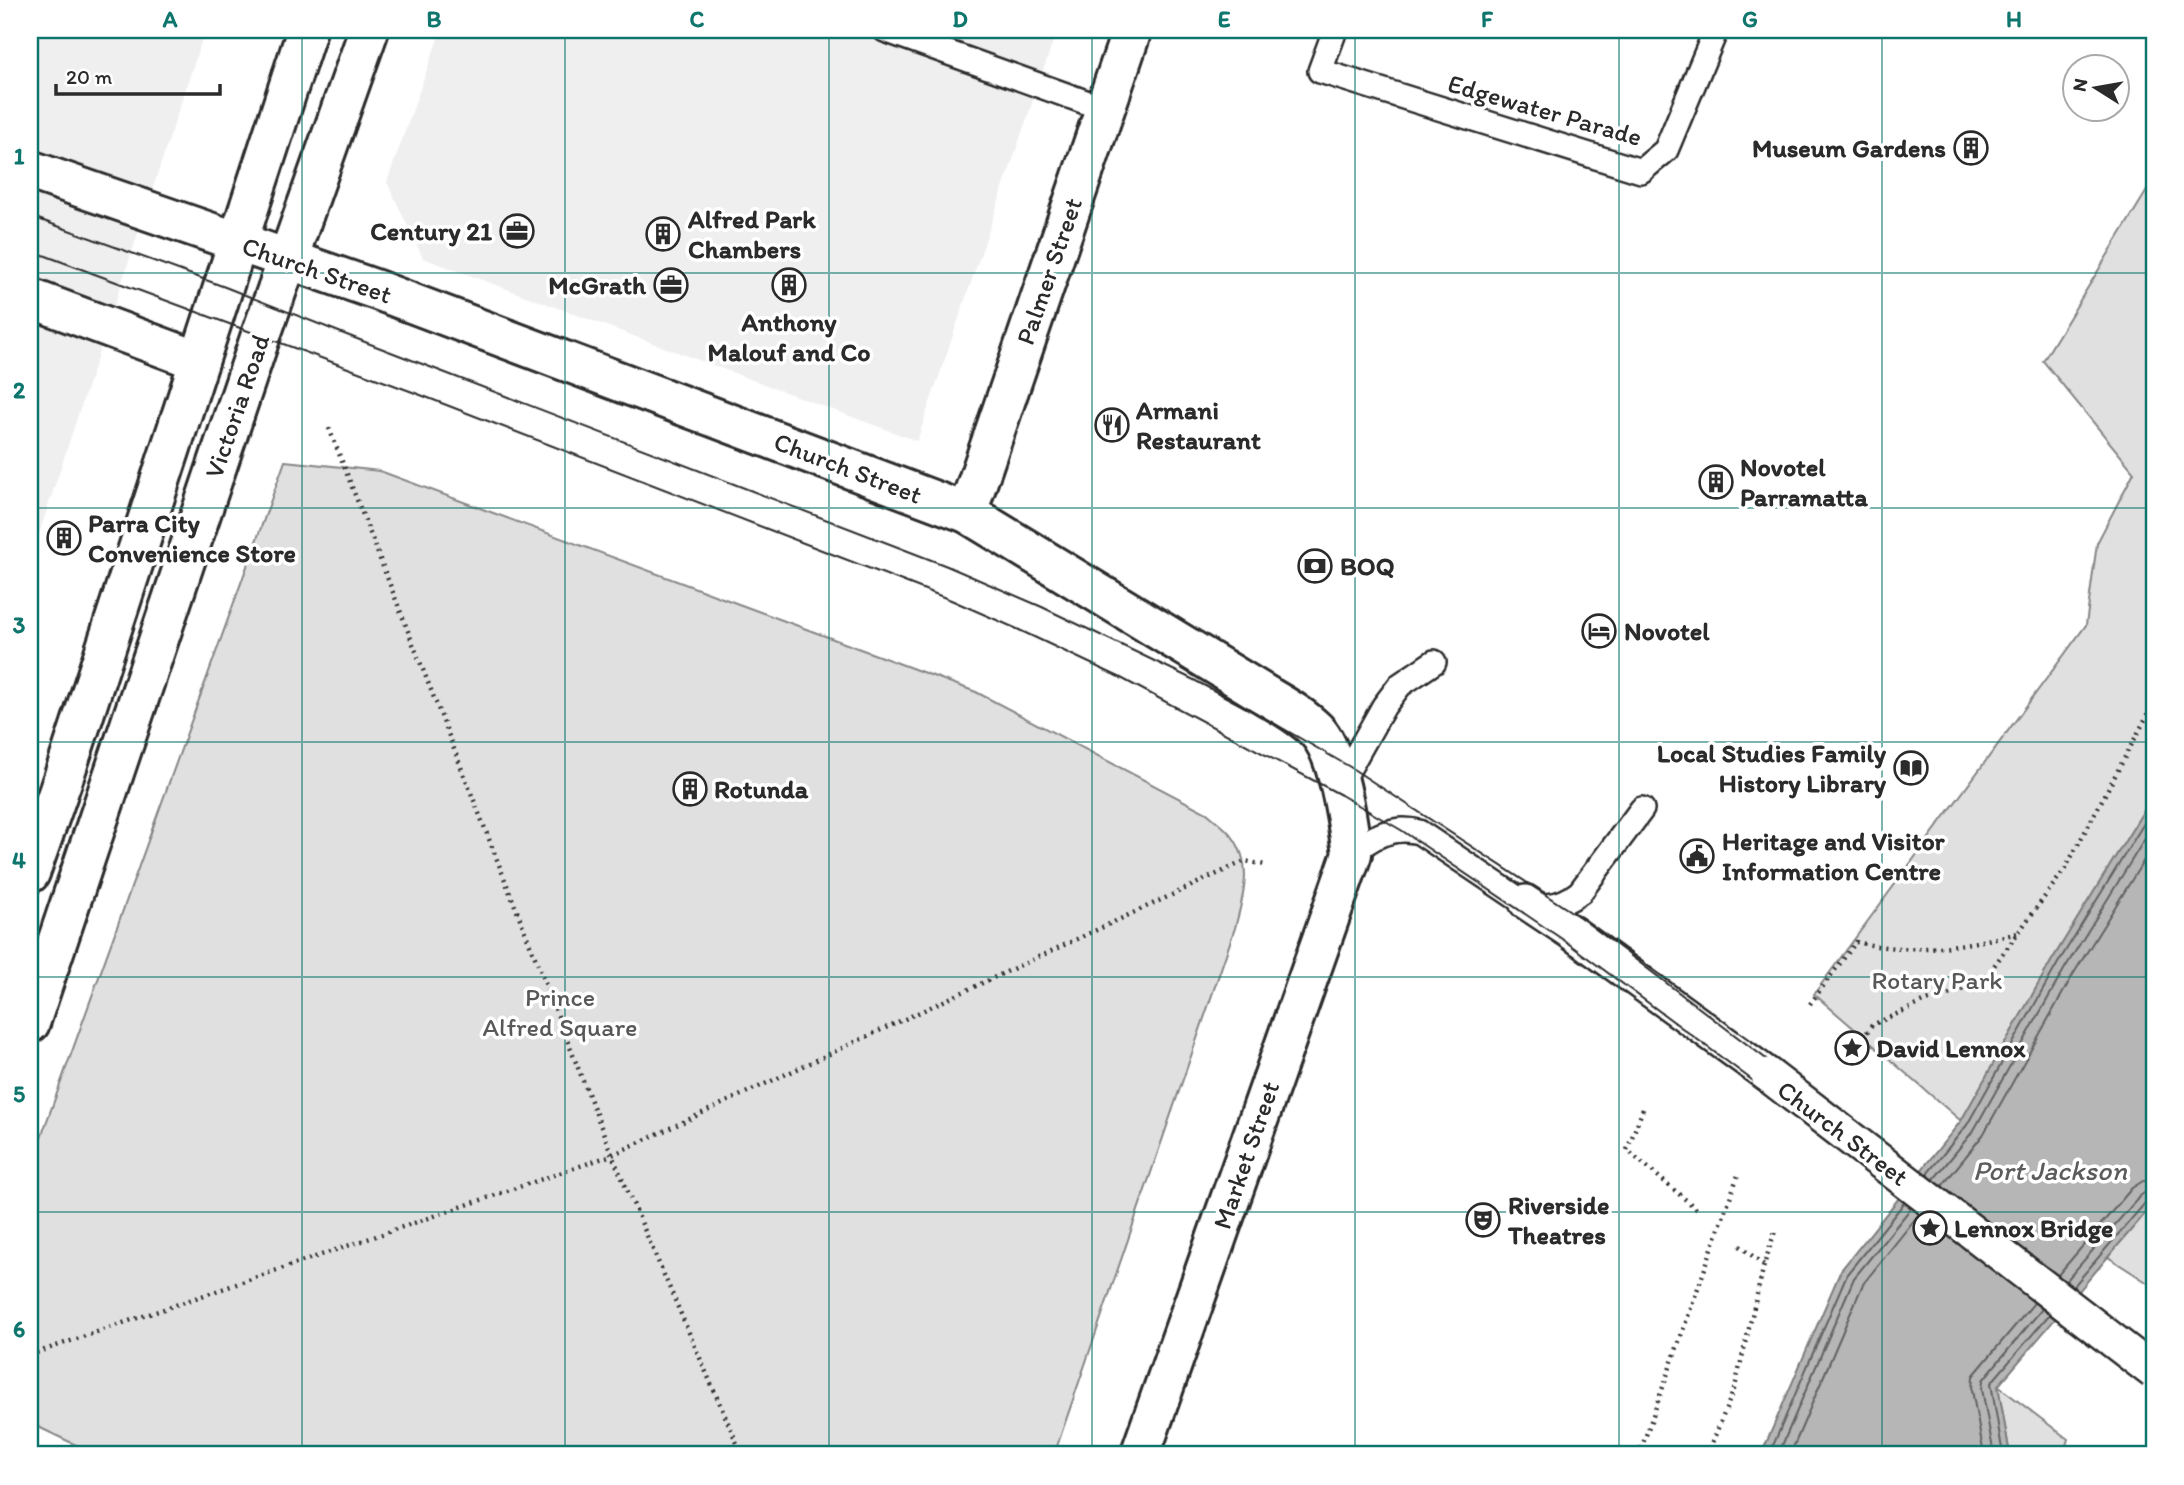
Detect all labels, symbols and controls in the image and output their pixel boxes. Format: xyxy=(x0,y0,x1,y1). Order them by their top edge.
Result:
text: A xyxy=(162,5,178,33)
text: B xyxy=(427,5,442,33)
text: C xyxy=(690,5,705,33)
text: D xyxy=(952,5,968,33)
text: E xyxy=(1218,5,1231,33)
text: F xyxy=(1481,5,1494,33)
text: G xyxy=(1742,5,1758,33)
text: H xyxy=(2006,5,2022,33)
scale bar xyxy=(56,52,220,96)
north arrow xyxy=(2062,52,2132,122)
text: 20 m xyxy=(66,64,113,89)
street label: Edgewater Parade xyxy=(1444,67,1646,153)
text: N xyxy=(2067,76,2092,93)
building icon: Museum Gardens xyxy=(1952,129,1990,167)
place label: Museum Gardens xyxy=(1752,132,1946,164)
text: 1 xyxy=(14,142,25,170)
street label: Palmer Street xyxy=(1009,193,1089,349)
place label: Alfred Park Chambers xyxy=(687,203,816,265)
office icon: Century 21 xyxy=(498,212,536,250)
place label: Century 21 xyxy=(370,215,492,247)
building icon: Alfred Park Chambers xyxy=(644,215,682,253)
street label: Church Street xyxy=(238,229,396,311)
office icon: McGrath xyxy=(652,266,690,304)
building icon: Anthony Malouf and Co xyxy=(770,266,808,304)
place label: McGrath xyxy=(548,269,647,301)
place label: Anthony Malouf and Co xyxy=(707,306,871,368)
street label: Victoria Road xyxy=(197,329,277,482)
text: 2 xyxy=(13,376,26,404)
place label: Armani Restaurant xyxy=(1135,394,1261,456)
restaurant icon: Armani Restaurant xyxy=(1093,406,1131,444)
street label: Church Street xyxy=(769,425,927,511)
place label: Novotel Parramatta xyxy=(1740,451,1868,513)
building icon: Novotel Parramatta xyxy=(1697,463,1735,501)
place label: Parra City Convenience Store xyxy=(88,507,296,569)
building icon: Parra City Convenience Store xyxy=(45,519,83,557)
bank icon: BOQ xyxy=(1296,547,1334,585)
place label: BOQ xyxy=(1340,550,1394,582)
text: 3 xyxy=(13,611,26,639)
hotel icon: Novotel xyxy=(1580,612,1618,650)
place label: Novotel xyxy=(1624,615,1710,647)
place label: Local Studies Family History Library xyxy=(1657,737,1887,799)
library icon: Local Studies Family History Library xyxy=(1892,749,1930,787)
building icon: Rotunda xyxy=(671,770,709,808)
place label: Rotunda xyxy=(714,773,809,805)
place label: Heritage and Visitor Information Centre xyxy=(1722,825,1946,887)
public building icon: Heritage and Visitor Information Centre xyxy=(1678,837,1716,875)
text: 4 xyxy=(12,846,26,874)
park label: Rotary Park xyxy=(1871,964,2003,996)
park label: Prince Alfred Square xyxy=(482,981,638,1043)
place icon: David Lennox xyxy=(1833,1029,1871,1067)
place label: David Lennox xyxy=(1876,1032,2026,1064)
street label: Church Street xyxy=(1771,1073,1915,1193)
street label: Market Street xyxy=(1206,1077,1286,1233)
text: 5 xyxy=(13,1080,25,1108)
water label: Port Jackson xyxy=(1973,1153,2128,1187)
place label: Riverside Theatres xyxy=(1507,1189,1609,1251)
theatre icon: Riverside Theatres xyxy=(1464,1201,1502,1239)
place icon: Lennox Bridge xyxy=(1911,1209,1949,1247)
place label: Lennox Bridge xyxy=(1954,1212,2113,1244)
text: 6 xyxy=(13,1315,25,1343)

